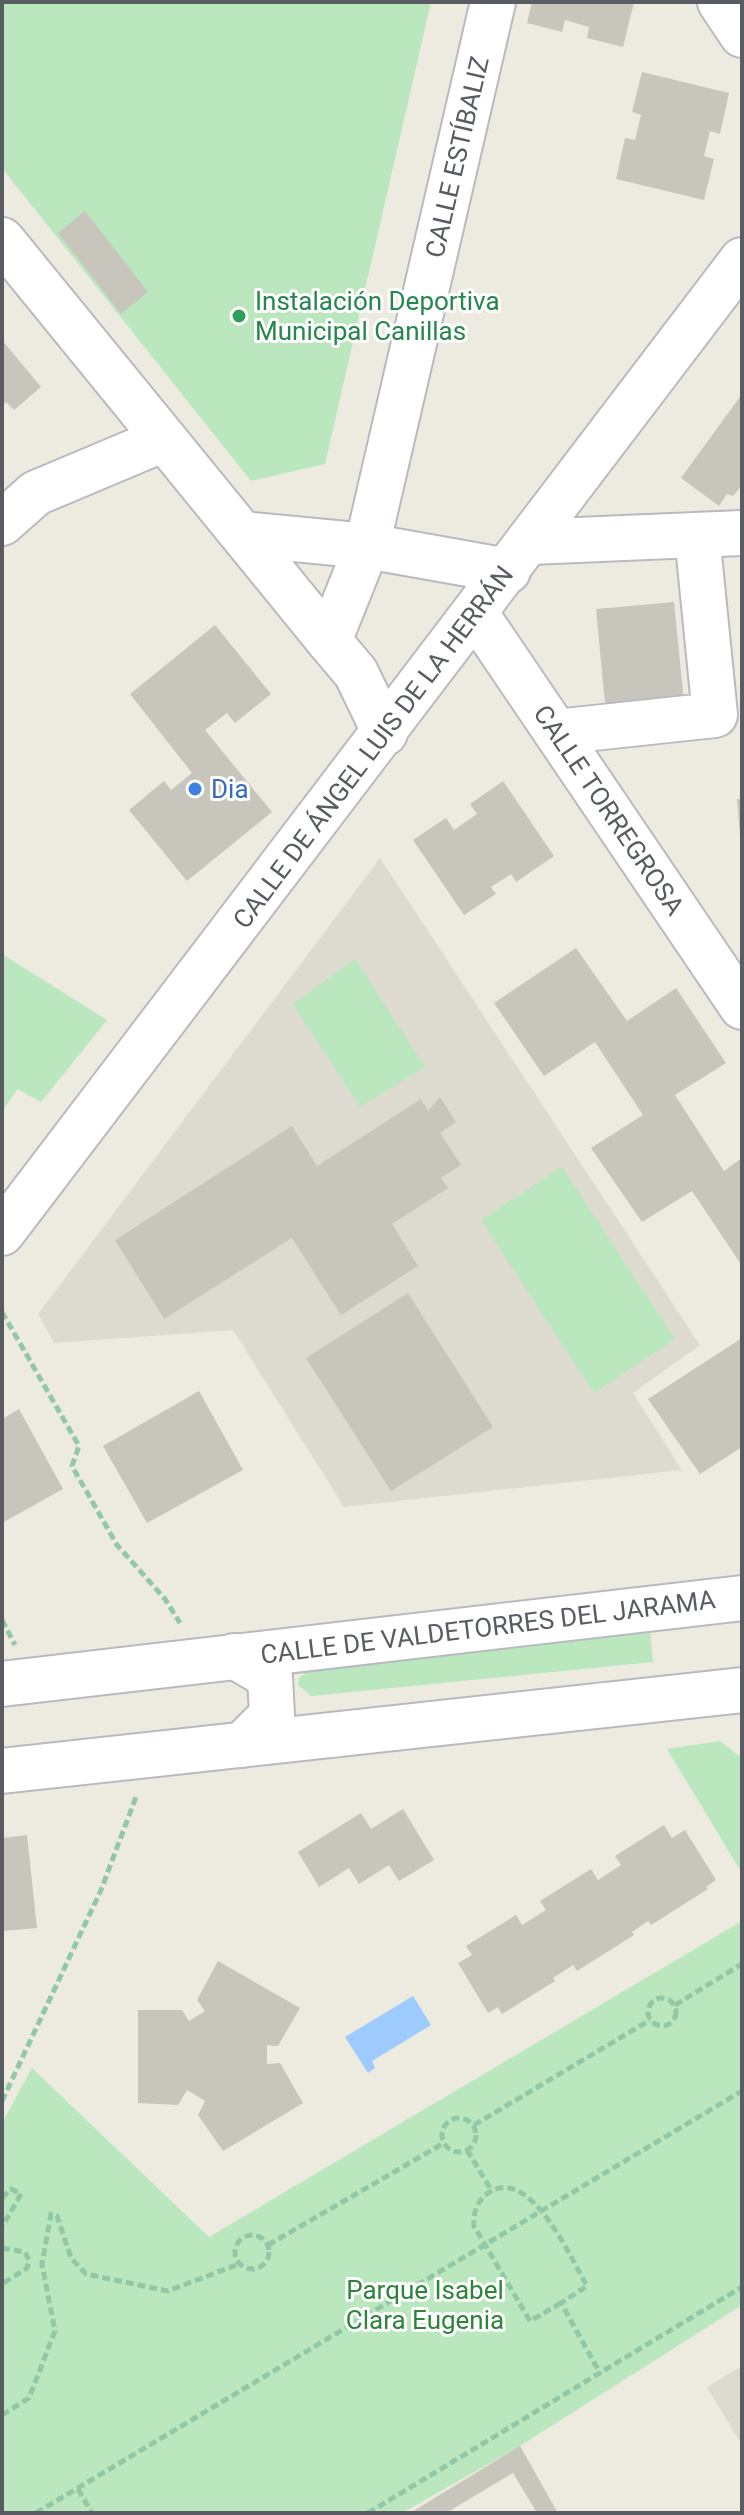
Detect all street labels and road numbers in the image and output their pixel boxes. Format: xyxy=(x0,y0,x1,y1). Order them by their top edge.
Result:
street label: CALLE ESTÍBALIZ xyxy=(419,53,495,261)
street label: CALLE DE ÁNGEL LUIS DE LA HERRÁN xyxy=(227,560,519,934)
street label: CALLE TORREGROSA xyxy=(528,699,690,921)
street label: CALLE DE VALDETORRES DEL JARAMA xyxy=(259,1584,717,1670)

